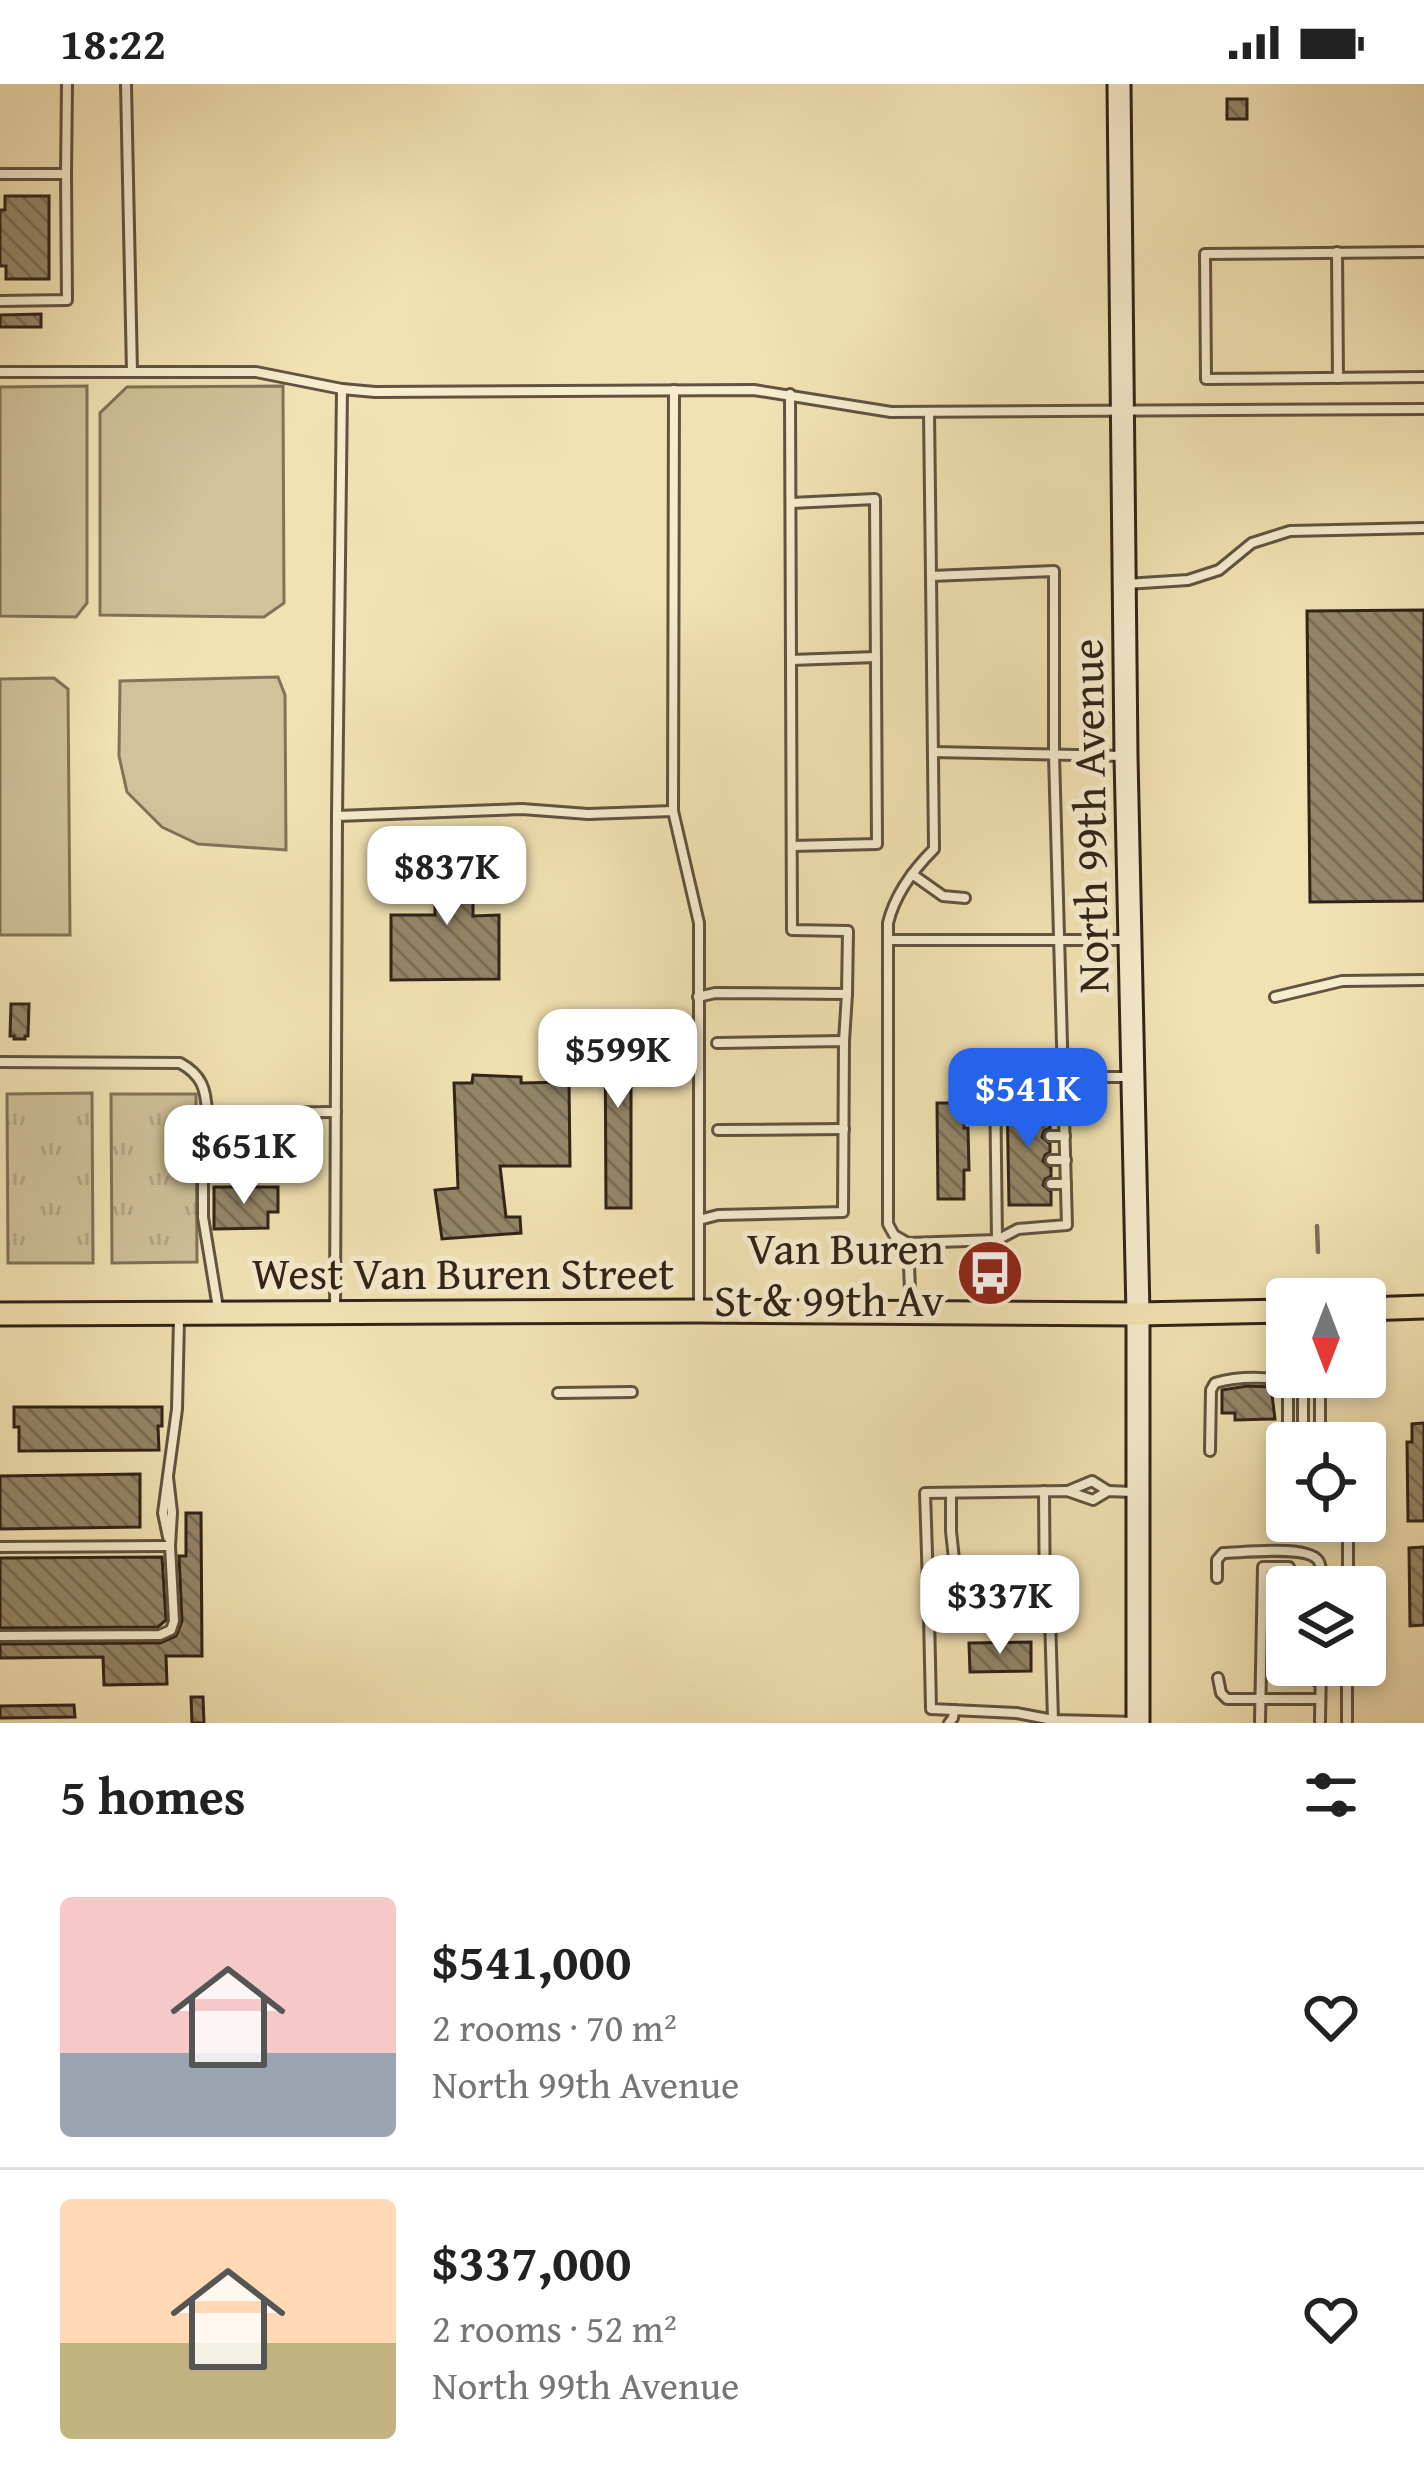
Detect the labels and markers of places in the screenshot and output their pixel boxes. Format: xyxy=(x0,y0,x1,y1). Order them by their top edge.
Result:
pin: $837K xyxy=(363,826,531,928)
pin: $599K xyxy=(534,1009,702,1111)
pin: $541K xyxy=(944,1048,1112,1150)
pin: $651K xyxy=(160,1105,328,1207)
place label: Van Buren St & 99th Av xyxy=(714,1215,945,1332)
bus stop icon: Van Buren St & 99th Av xyxy=(955,1238,1025,1308)
pin: $337K xyxy=(916,1555,1084,1657)

